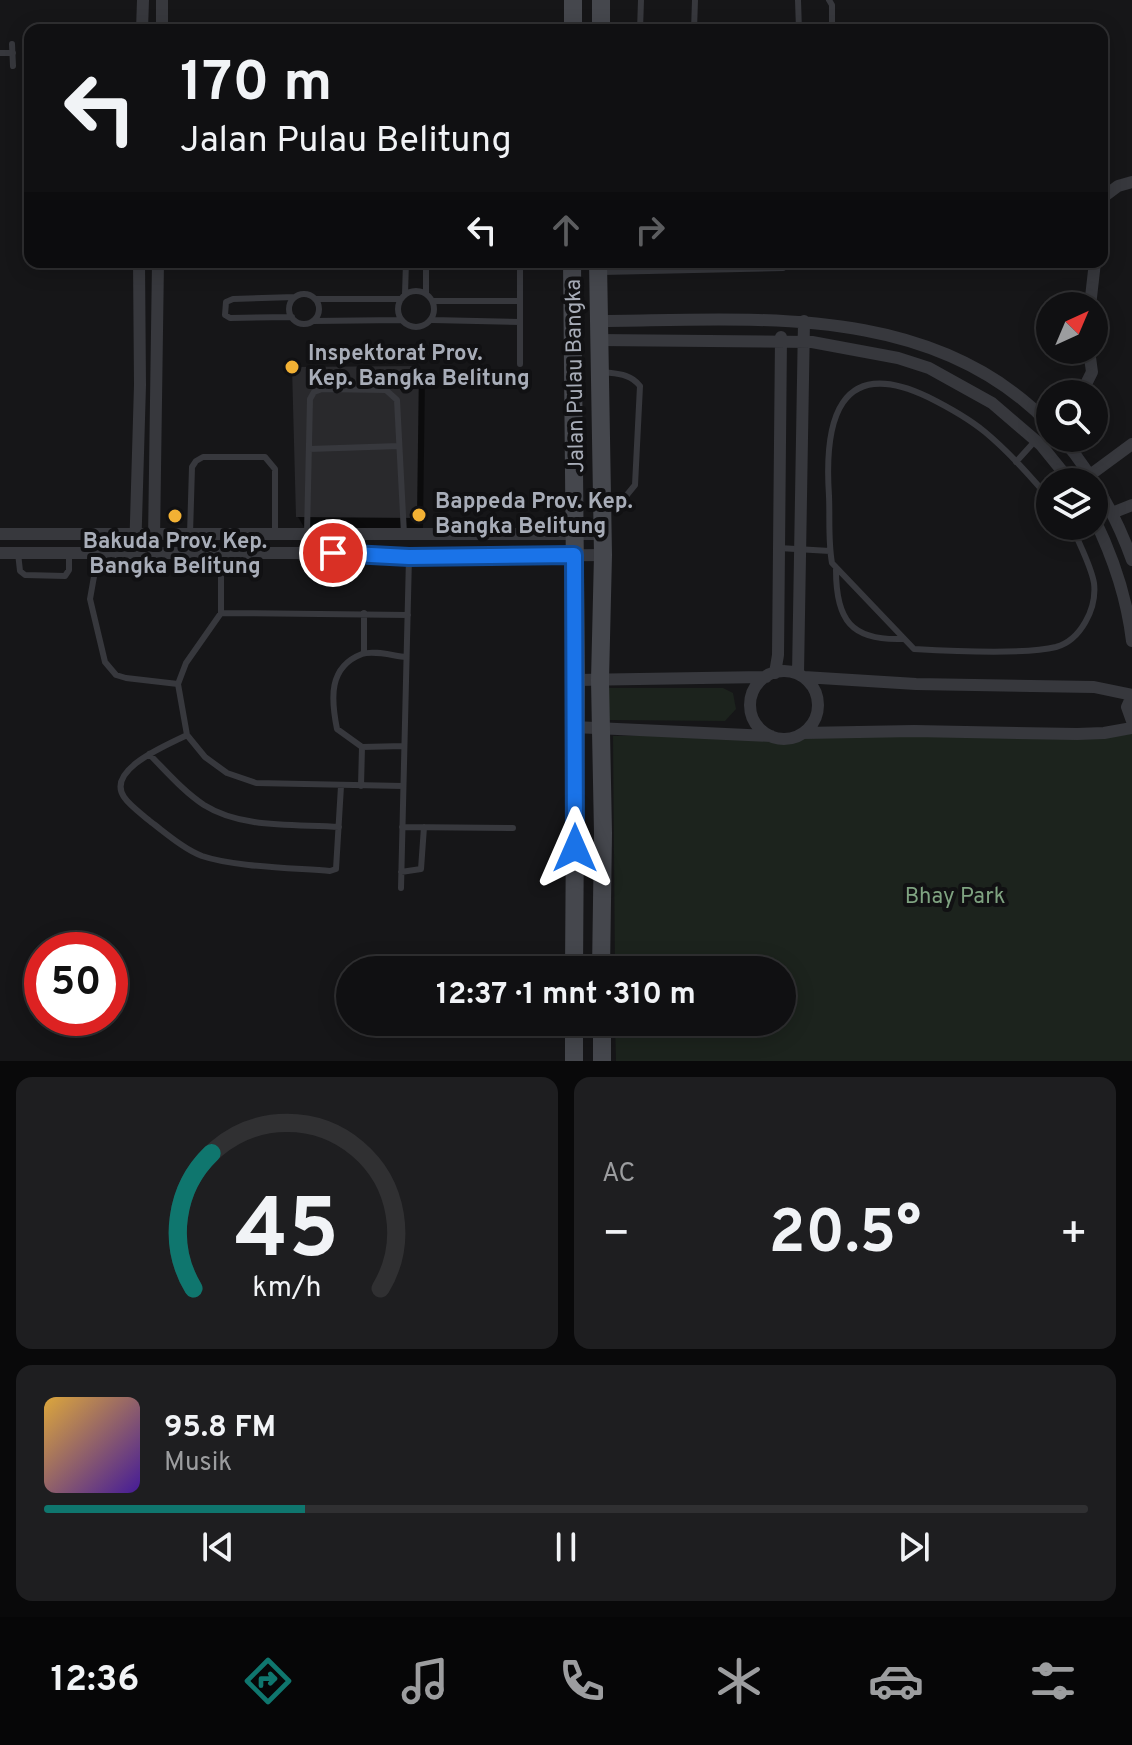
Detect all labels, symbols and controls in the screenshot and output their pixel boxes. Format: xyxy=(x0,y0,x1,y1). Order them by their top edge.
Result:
text: 170 m xyxy=(180,50,332,120)
icon: left xyxy=(48,56,152,160)
text: Jalan Pulau Belitung xyxy=(180,119,512,165)
icon: left xyxy=(460,208,504,252)
icon: ahead xyxy=(544,208,588,252)
icon: right xyxy=(628,208,672,252)
street label: Jalan Pulau Bangka xyxy=(561,279,591,473)
north arrow xyxy=(1036,292,1108,364)
map controls xyxy=(1036,292,1108,540)
place label: Inspektorat Prov. Kep. Bangka Belitung xyxy=(308,341,530,393)
marker: Inspektorat Prov. Kep. Bangka Belitung xyxy=(283,358,301,376)
button: search xyxy=(1036,380,1108,452)
button: layers xyxy=(1036,468,1108,540)
place label: Bappeda Prov. Kep. Bangka Belitung xyxy=(435,489,633,541)
marker: Bappeda Prov. Kep. Bangka Belitung xyxy=(410,506,428,524)
marker: Bakuda Prov. Kep. Bangka Belitung xyxy=(166,507,184,525)
pin xyxy=(299,519,367,587)
place label: Bakuda Prov. Kep. Bangka Belitung xyxy=(83,529,267,581)
icon: arrive xyxy=(311,531,355,575)
position arrow xyxy=(533,806,617,890)
park label: Bhay Park xyxy=(905,884,1005,911)
speed limit sign: 50 xyxy=(24,932,128,1036)
text: 12:37 · 1 mnt · 310 m xyxy=(436,977,696,1014)
text: AC xyxy=(602,1158,635,1191)
text: 45 xyxy=(235,1182,339,1287)
text: 20.5° xyxy=(769,1198,921,1274)
text: − xyxy=(602,1208,630,1264)
text: + xyxy=(1060,1208,1088,1264)
text: km/h xyxy=(252,1271,322,1307)
text: 95.8 FM xyxy=(164,1410,276,1447)
text: Musik xyxy=(164,1447,232,1480)
icon: previous xyxy=(196,1525,240,1569)
icon: pause xyxy=(544,1525,588,1569)
icon: next xyxy=(892,1525,936,1569)
icon: directions xyxy=(240,1653,296,1709)
icon: music xyxy=(397,1653,453,1709)
icon: phone xyxy=(554,1653,610,1709)
icon: climate xyxy=(711,1653,767,1709)
icon: car xyxy=(868,1653,924,1709)
icon: filters xyxy=(1025,1653,1081,1709)
text: 12:36 xyxy=(51,1658,139,1704)

